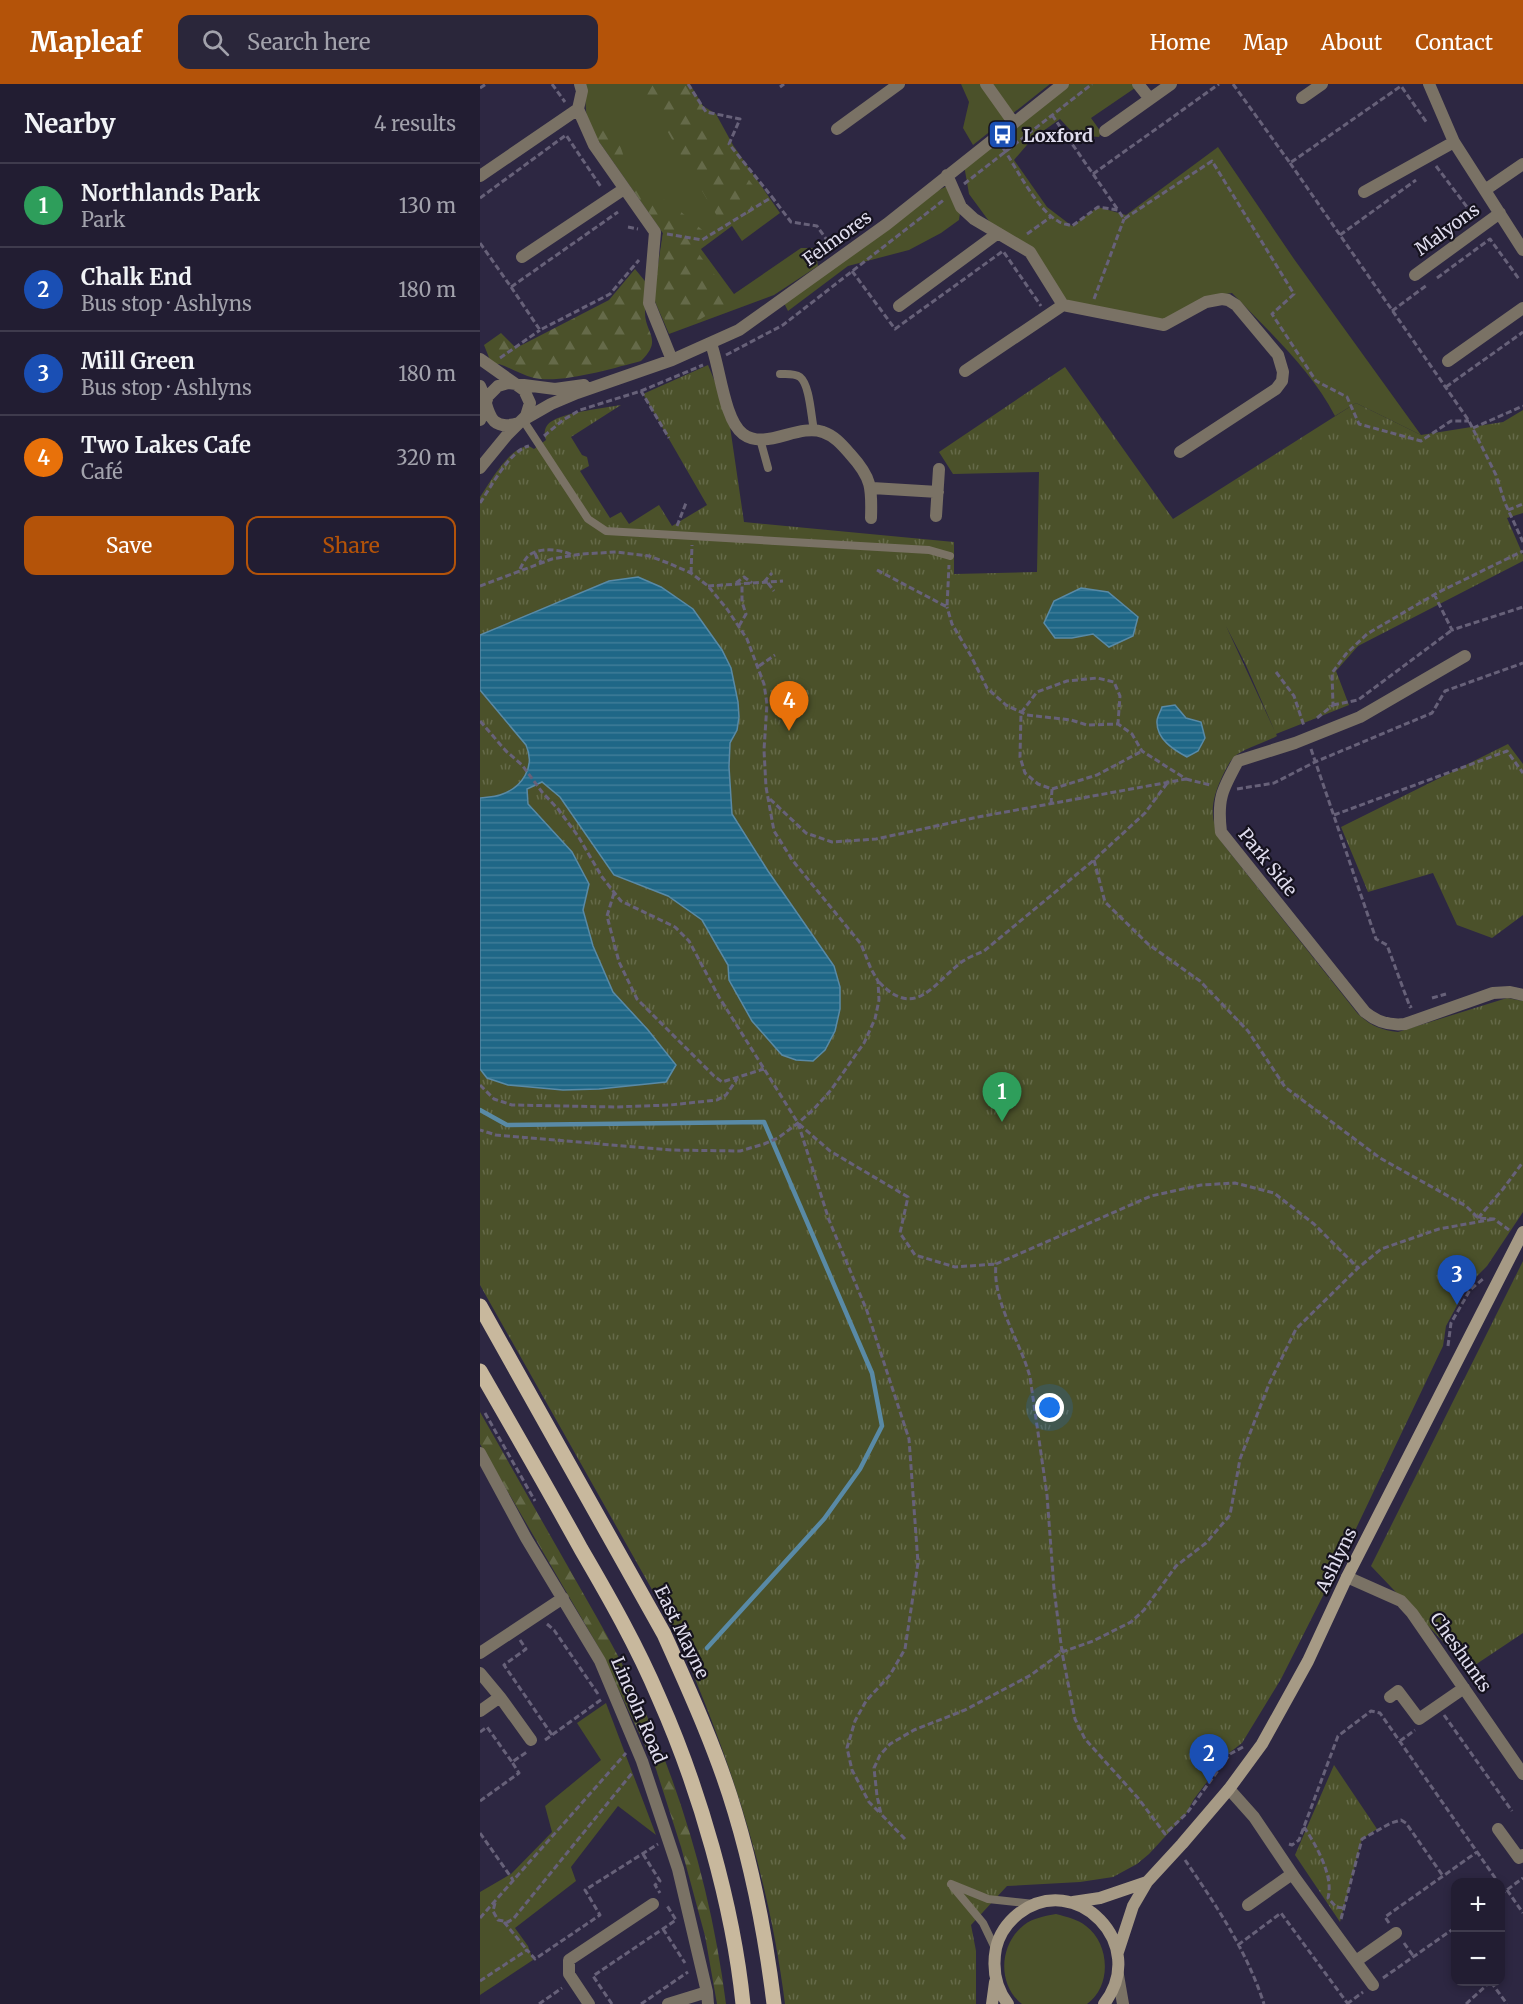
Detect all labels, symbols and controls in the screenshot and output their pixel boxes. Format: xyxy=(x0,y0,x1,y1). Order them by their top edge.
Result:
search box xyxy=(178,15,598,69)
text: Mapleaf xyxy=(30,24,142,60)
icon: search xyxy=(199,26,232,59)
text: Search here xyxy=(247,28,370,56)
text: Home xyxy=(1150,29,1210,56)
text: Map xyxy=(1243,29,1288,56)
text: About xyxy=(1321,29,1382,56)
text: Contact xyxy=(1415,29,1493,56)
text: Nearby xyxy=(24,107,116,140)
text: 4 results xyxy=(374,111,456,136)
bus stop icon: Loxford xyxy=(986,119,1018,151)
place label: Loxford xyxy=(1023,124,1093,147)
text: Northlands Park xyxy=(81,179,260,207)
text: 1 xyxy=(39,193,48,218)
text: 130 m xyxy=(399,193,456,218)
street label: Malyons xyxy=(1410,198,1484,260)
street label: Felmores xyxy=(798,205,876,271)
text: Park xyxy=(81,207,125,232)
text: Chalk End xyxy=(81,263,192,291)
text: 2 xyxy=(38,277,49,302)
text: 180 m xyxy=(398,277,456,302)
text: Bus stop · Ashlyns xyxy=(81,291,252,316)
text: Mill Green xyxy=(81,347,195,375)
text: 3 xyxy=(38,361,49,386)
text: 180 m xyxy=(398,361,456,386)
text: Bus stop · Ashlyns xyxy=(81,375,252,400)
text: Two Lakes Cafe xyxy=(81,431,251,459)
text: 4 xyxy=(37,445,50,470)
text: 320 m xyxy=(396,445,456,470)
text: Café xyxy=(81,459,123,484)
button: Save xyxy=(24,516,234,575)
button: Share xyxy=(246,516,456,575)
pin: 4 xyxy=(770,682,808,731)
street label: Park Side xyxy=(1234,823,1302,901)
pin: 1 xyxy=(982,1072,1022,1122)
pin: 3 xyxy=(1438,1256,1476,1305)
your location xyxy=(1035,1393,1064,1422)
street label: Ashlyns xyxy=(1310,1523,1362,1597)
street label: East Mayne xyxy=(650,1582,714,1682)
street label: Cheshunts xyxy=(1425,1608,1497,1696)
street label: Lincoln Road xyxy=(606,1653,672,1767)
pin: 2 xyxy=(1190,1734,1228,1784)
map controls xyxy=(1451,1878,1505,1986)
button: + xyxy=(1451,1878,1505,1932)
button: − xyxy=(1451,1932,1505,1986)

